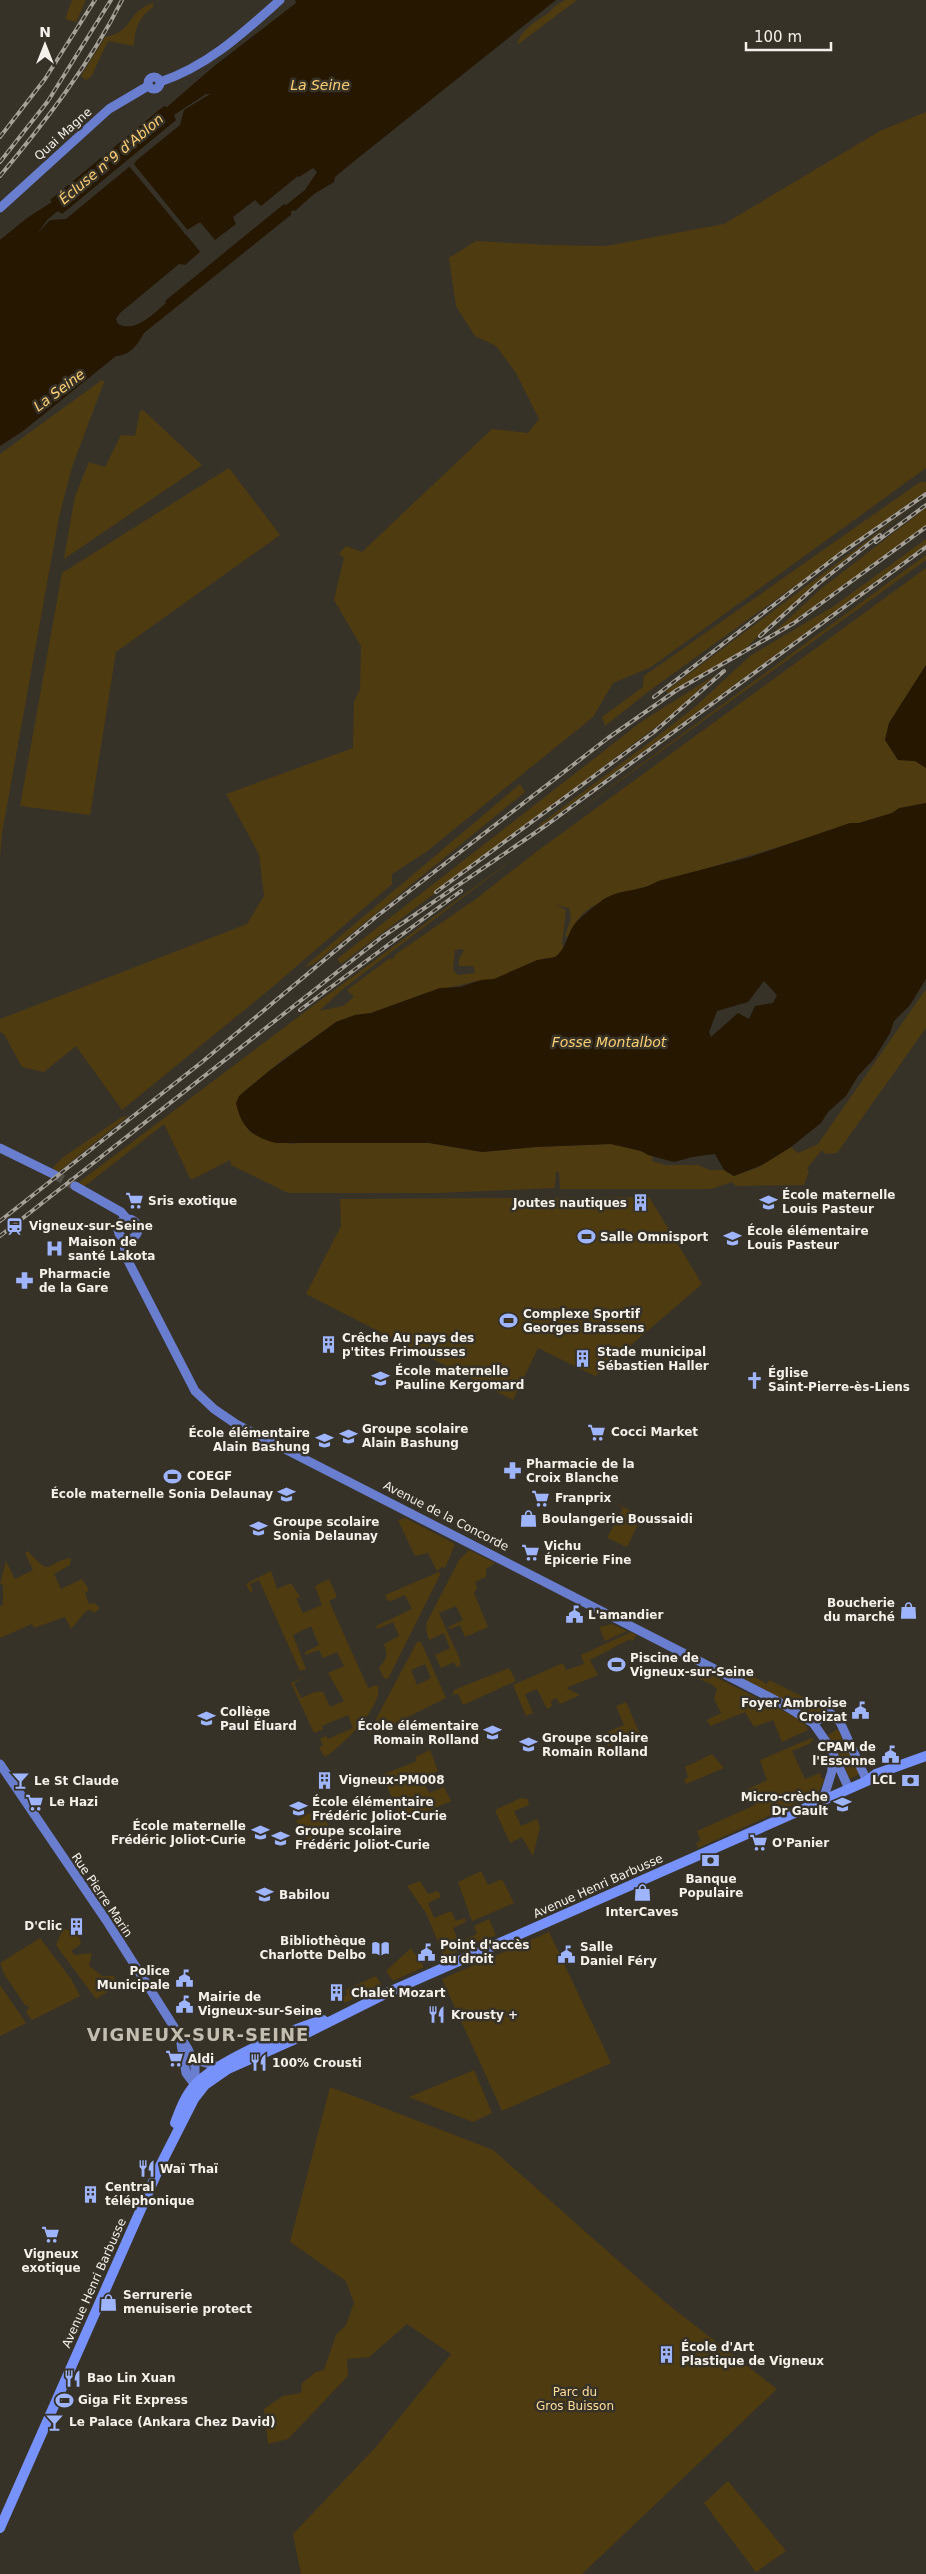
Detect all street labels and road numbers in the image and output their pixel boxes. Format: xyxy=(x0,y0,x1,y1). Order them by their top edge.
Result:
street label: Quai Magne xyxy=(32,105,94,163)
street label: Avenue de la Concorde xyxy=(381,1478,511,1554)
street label: Rue Pierre Marin xyxy=(69,1850,135,1940)
street label: Avenue Henri Barbusse xyxy=(531,1851,665,1921)
street label: Avenue Henri Barbusse xyxy=(59,2216,129,2350)

